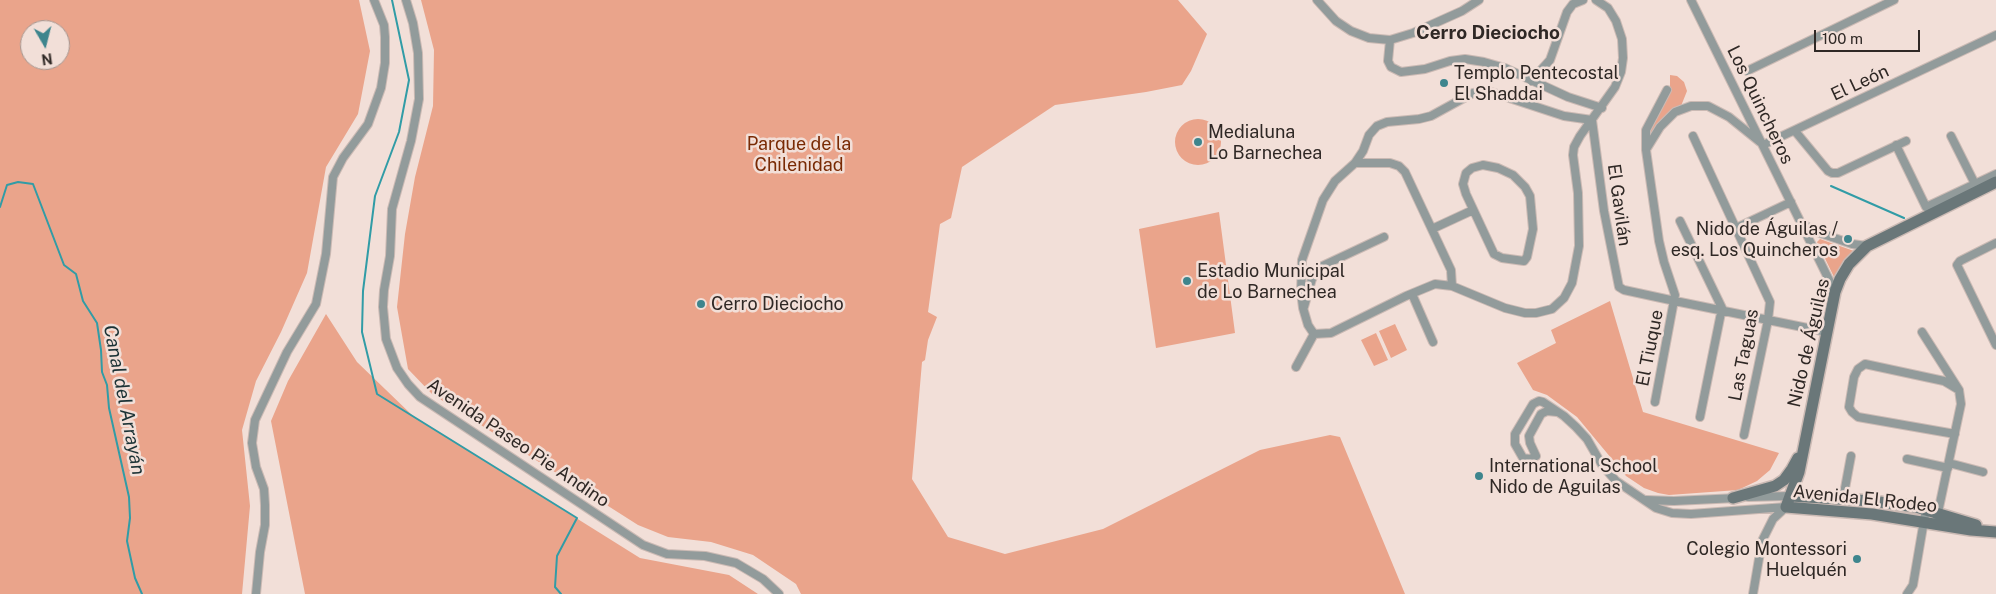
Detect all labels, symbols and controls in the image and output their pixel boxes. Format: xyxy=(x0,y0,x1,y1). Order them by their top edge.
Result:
north arrow xyxy=(20,20,70,70)
scale bar xyxy=(1816,20,1922,52)
district label: Cerro Dieciocho xyxy=(1416,22,1560,44)
text: 100 m xyxy=(1822,30,1863,47)
street label: Los Quincheros xyxy=(1722,42,1798,168)
text: N xyxy=(40,50,53,68)
street label: El León xyxy=(1828,60,1892,106)
place label: Templo Pentecostal El Shaddai xyxy=(1454,62,1619,104)
marker: Templo Pentecostal El Shaddai xyxy=(1438,77,1450,89)
place label: Medialuna Lo Barnechea xyxy=(1208,121,1322,163)
park label: Parque de la Chilenidad xyxy=(747,133,851,176)
marker: Medialuna Lo Barnechea xyxy=(1192,136,1204,148)
street label: El Gavilán xyxy=(1603,162,1635,248)
place label: Nido de Águilas / esq. Los Quincheros xyxy=(1671,218,1838,260)
marker: Nido de Águilas / esq. Los Quincheros xyxy=(1842,233,1854,245)
place label: Estadio Municipal de Lo Barnechea xyxy=(1197,260,1345,302)
marker: Estadio Municipal de Lo Barnechea xyxy=(1181,275,1193,287)
street label: Nido de Águilas xyxy=(1784,276,1834,410)
place label: Cerro Dieciocho xyxy=(711,293,844,315)
marker: Cerro Dieciocho xyxy=(695,298,707,310)
street label: Las Taguas xyxy=(1724,307,1764,403)
street label: El Tiuque xyxy=(1632,308,1668,388)
water label: Canal del Arrayán xyxy=(98,323,150,477)
street label: Avenida Paseo Pie Andino xyxy=(423,374,613,512)
place label: International School Nido de Aguilas xyxy=(1489,455,1658,498)
marker: International School Nido de Aguilas xyxy=(1473,470,1485,482)
street label: Avenida El Rodeo xyxy=(1792,481,1938,517)
place label: Colegio Montessori Huelquén xyxy=(1686,538,1847,580)
marker: Colegio Montessori Huelquén xyxy=(1851,553,1863,565)

